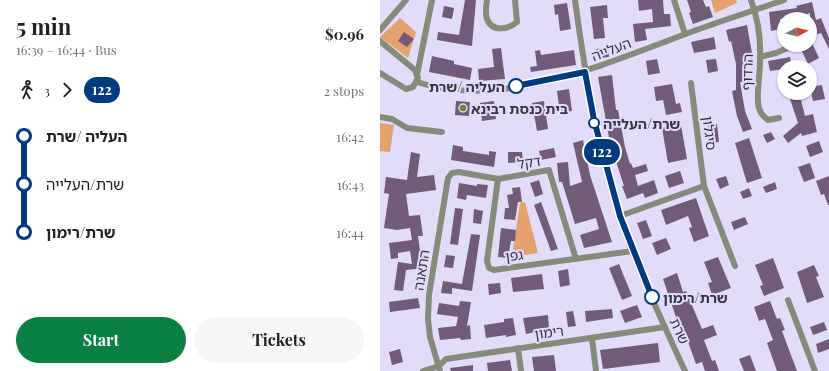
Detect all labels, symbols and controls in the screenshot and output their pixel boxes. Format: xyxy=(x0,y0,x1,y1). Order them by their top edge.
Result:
text: 5 min xyxy=(16,11,71,41)
north arrow xyxy=(777,12,817,52)
map controls xyxy=(777,12,817,100)
text: $0.96 xyxy=(325,24,364,44)
street label: העלייה xyxy=(588,33,634,65)
text: 16:39 – 16:44 · Bus xyxy=(16,41,117,58)
street label: הרדוף xyxy=(737,53,757,91)
button: layers xyxy=(777,60,817,100)
place label: העליה /שרת xyxy=(429,77,505,96)
marker: העליה /שרת xyxy=(508,78,524,94)
icon: walk xyxy=(16,79,38,101)
icon: forward xyxy=(56,79,78,101)
text: 122 xyxy=(92,80,112,99)
text: 3 xyxy=(44,82,50,99)
text: 2 stops xyxy=(324,82,364,99)
place label: בית כנסת רבינא xyxy=(471,99,568,118)
marker: בית כנסת רבינא xyxy=(458,103,468,113)
place label: שרת/העלייה xyxy=(603,114,680,133)
street label: סיגלון xyxy=(698,115,722,151)
marker: שרת/העלייה xyxy=(588,117,600,129)
text: העליה /שרת xyxy=(46,126,127,146)
text: 16:42 xyxy=(336,128,364,145)
line badge: 122 xyxy=(579,139,625,165)
text: 122 xyxy=(592,142,612,161)
street label: דקל xyxy=(516,151,542,173)
text: שרת/העלייה xyxy=(46,174,124,194)
text: 16:43 xyxy=(337,176,364,193)
text: שרת/רימון xyxy=(46,222,116,242)
text: 16:44 xyxy=(336,224,364,241)
street label: גפן xyxy=(504,244,524,266)
street label: התאנה xyxy=(408,248,434,292)
place label: שרת/רימון xyxy=(663,288,728,307)
marker: שרת/רימון xyxy=(644,289,660,305)
street label: שרת xyxy=(666,315,694,347)
button: Start xyxy=(16,317,186,363)
button: Tickets xyxy=(194,317,364,363)
street label: רימון xyxy=(533,321,565,343)

